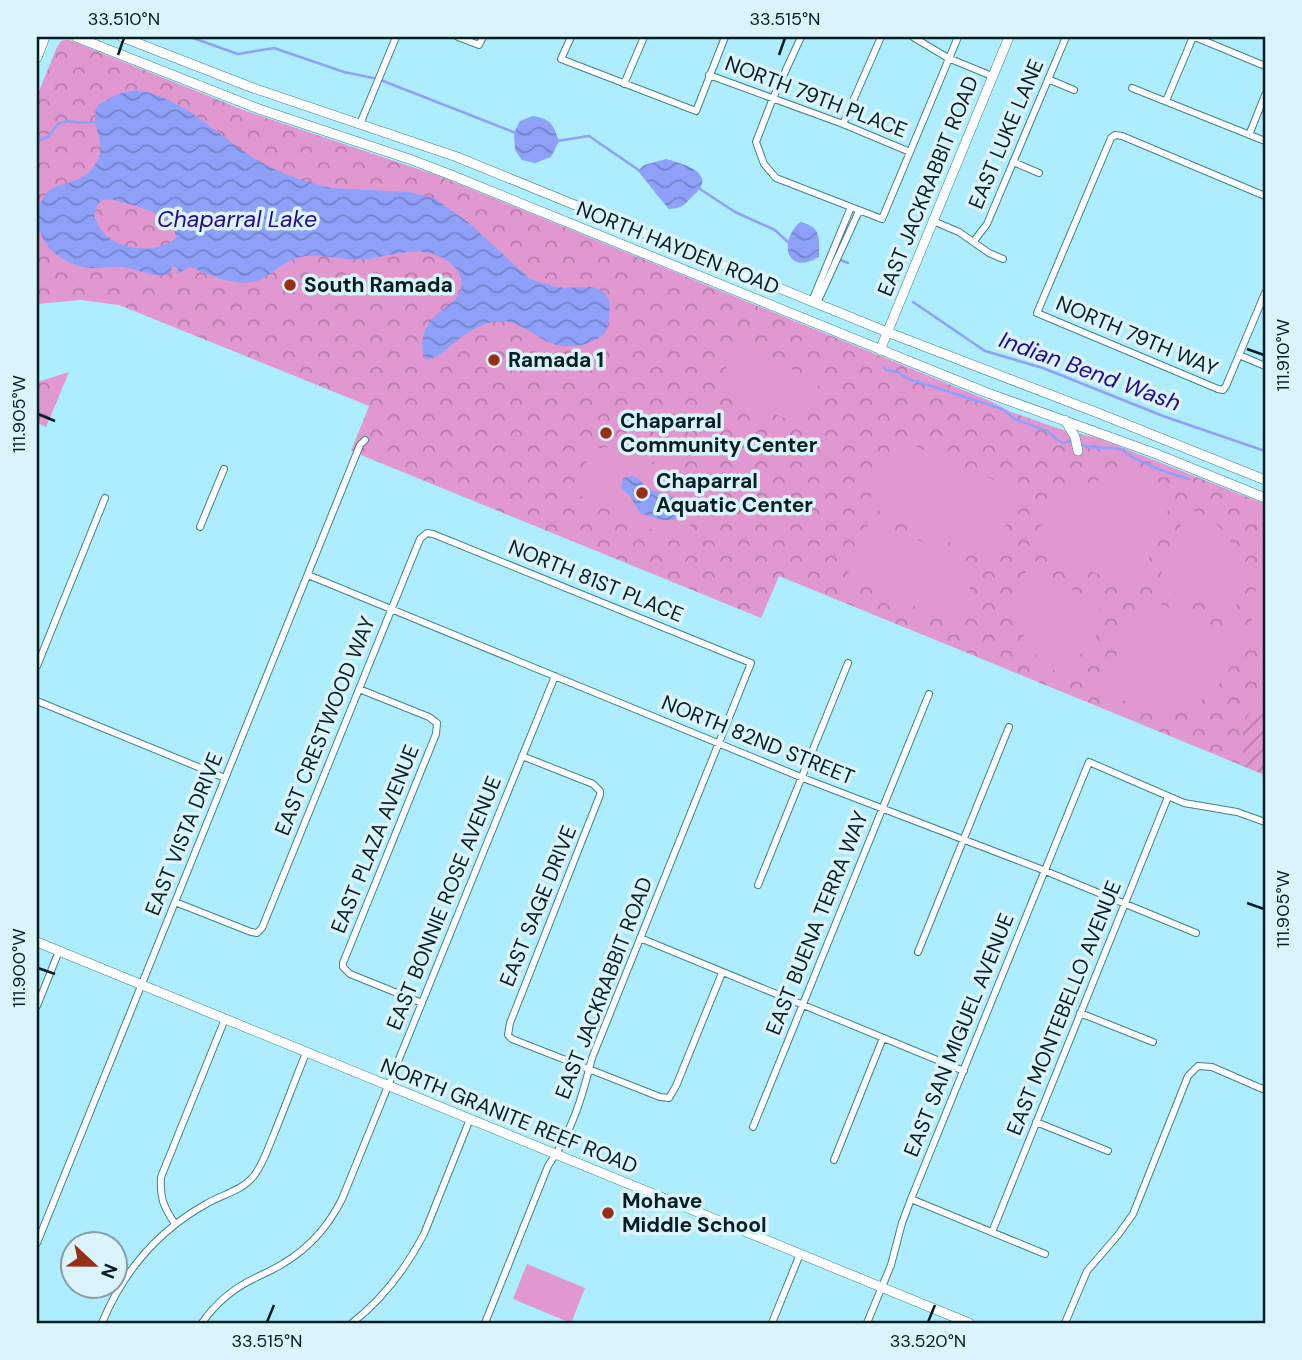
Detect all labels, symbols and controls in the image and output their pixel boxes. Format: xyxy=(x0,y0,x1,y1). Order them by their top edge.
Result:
text: 33.510°N xyxy=(88,7,160,31)
text: 33.515°N xyxy=(749,7,821,31)
street label: NORTH 79TH PLACE xyxy=(721,49,911,145)
street label: EAST LUKE LANE xyxy=(962,55,1050,213)
street label: EAST JACKRABBIT ROAD xyxy=(871,72,985,300)
street label: NORTH HAYDEN ROAD xyxy=(572,195,784,301)
water label: Chaparral Lake xyxy=(157,204,317,234)
place label: South Ramada xyxy=(304,271,453,299)
marker: South Ramada xyxy=(282,277,298,293)
street label: NORTH 79TH WAY xyxy=(1052,289,1222,383)
text: 111.910°W xyxy=(1271,319,1295,391)
water label: Indian Bend Wash xyxy=(995,324,1185,418)
place label: Ramada 1 xyxy=(508,346,604,374)
marker: Ramada 1 xyxy=(486,352,502,368)
text: 111.905°W xyxy=(7,375,31,453)
place label: Chaparral Community Center xyxy=(620,407,818,459)
marker: Chaparral Community Center xyxy=(598,425,614,441)
place label: Chaparral Aquatic Center xyxy=(656,467,813,519)
marker: Chaparral Aquatic Center xyxy=(634,485,650,501)
street label: NORTH 81ST PLACE xyxy=(504,533,688,629)
street label: EAST CRESTWOOD WAY xyxy=(268,612,382,840)
street label: NORTH 82ND STREET xyxy=(657,689,859,792)
street label: EAST PLAZA AVENUE xyxy=(324,741,426,937)
street label: EAST VISTA DRIVE xyxy=(139,748,229,920)
street label: EAST BONNIE ROSE AVENUE xyxy=(380,772,508,1034)
street label: EAST BUENA TERRA WAY xyxy=(759,807,875,1039)
street label: EAST SAGE DRIVE xyxy=(493,821,583,991)
text: 111.905°W xyxy=(1271,870,1295,948)
street label: EAST JACKRABBIT ROAD xyxy=(549,873,659,1103)
street label: EAST MONTEBELLO AVENUE xyxy=(1000,877,1128,1139)
street label: EAST SAN MIGUEL AVENUE xyxy=(897,909,1021,1161)
text: 111.900°W xyxy=(7,928,31,1008)
street label: NORTH GRANITE REEF ROAD xyxy=(376,1052,642,1180)
place label: Mohave Middle School xyxy=(622,1187,767,1239)
marker: Mohave Middle School xyxy=(600,1205,616,1221)
north arrow xyxy=(60,1230,130,1300)
text: N xyxy=(95,1260,123,1282)
text: 33.515°N xyxy=(231,1329,303,1353)
text: 33.520°N xyxy=(890,1329,966,1353)

